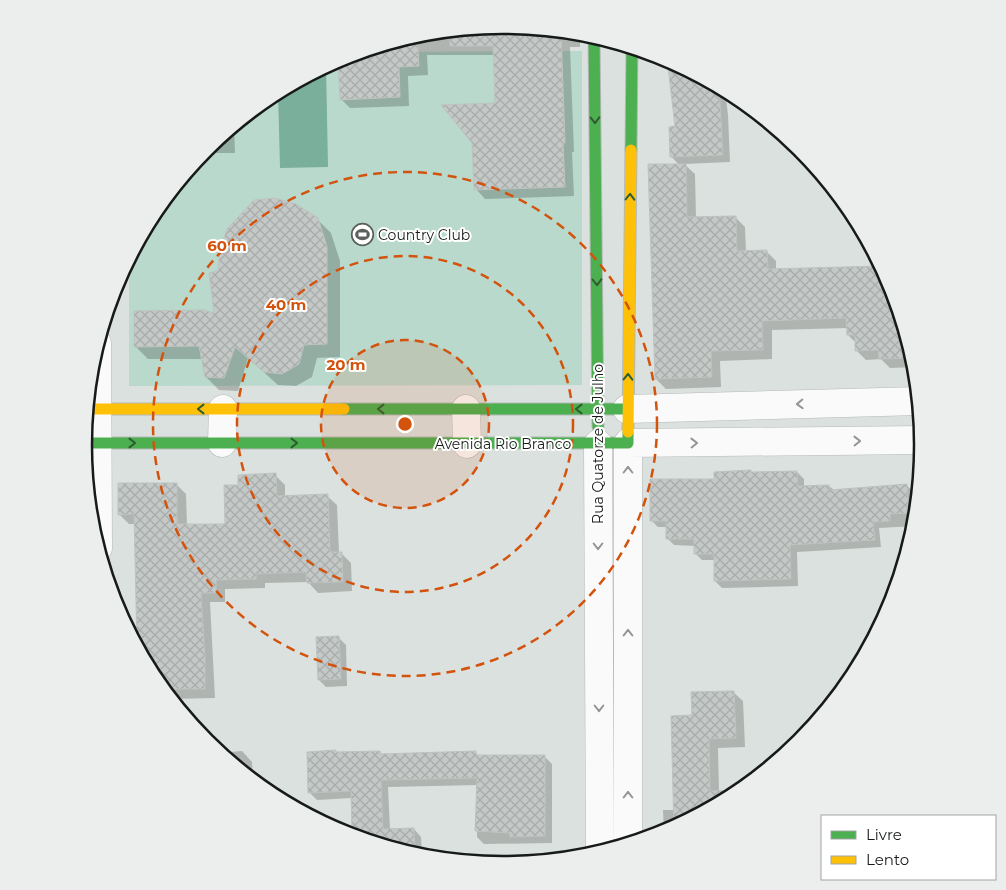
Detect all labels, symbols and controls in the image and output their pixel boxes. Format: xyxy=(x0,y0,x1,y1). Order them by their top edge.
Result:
one-way arrow xyxy=(590,116,600,124)
one-way arrow xyxy=(625,193,635,200)
sports icon: Country Club xyxy=(350,223,374,247)
place label: Country Club xyxy=(378,226,470,244)
text: 60 m xyxy=(207,236,247,255)
one-way arrow xyxy=(592,278,602,286)
text: 40 m xyxy=(266,295,306,314)
text: 20 m xyxy=(326,355,366,374)
street label: Rua Quatorze de Julho xyxy=(589,364,607,524)
one-way arrow xyxy=(623,373,633,380)
one-way arrow xyxy=(796,399,804,409)
one-way arrow xyxy=(197,404,204,414)
one-way arrow xyxy=(377,404,384,414)
one-way arrow xyxy=(574,404,582,414)
centre of rings xyxy=(396,415,414,433)
street label: Avenida Rio Branco xyxy=(435,435,571,453)
one-way arrow xyxy=(853,436,861,446)
one-way arrow xyxy=(690,437,698,448)
one-way arrow xyxy=(128,438,136,448)
one-way arrow xyxy=(291,438,299,448)
one-way arrow xyxy=(623,466,633,474)
one-way arrow xyxy=(593,542,604,550)
one-way arrow xyxy=(623,628,633,636)
one-way arrow xyxy=(594,704,604,712)
one-way arrow xyxy=(623,791,633,798)
legend xyxy=(821,815,996,880)
text: Livre xyxy=(866,825,902,844)
text: Lento xyxy=(866,850,909,869)

